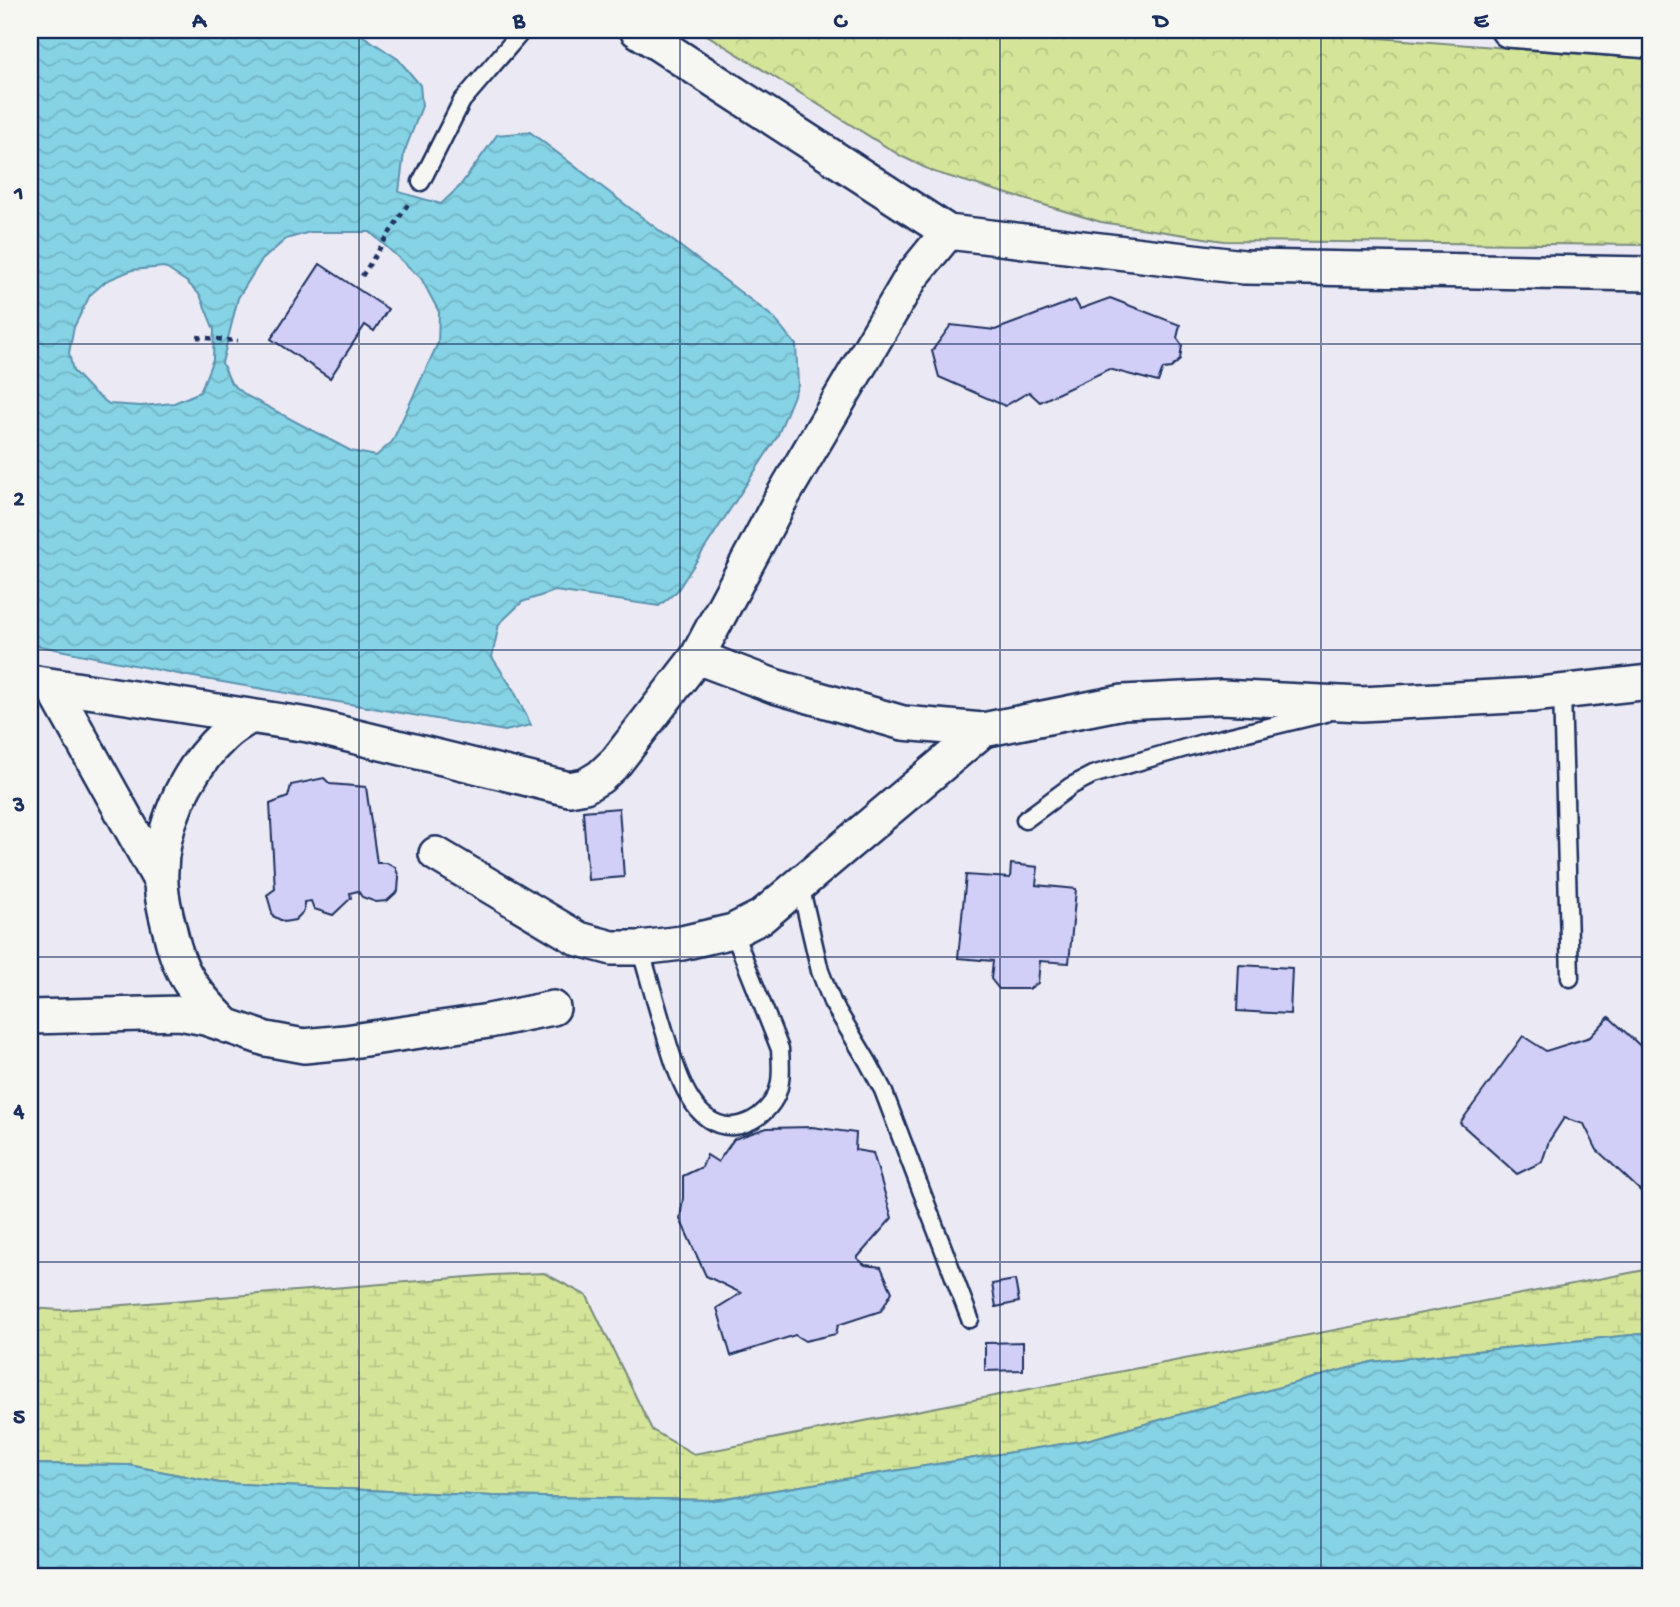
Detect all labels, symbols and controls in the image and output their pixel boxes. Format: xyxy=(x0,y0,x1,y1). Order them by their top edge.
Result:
text: A xyxy=(191,9,207,36)
text: B xyxy=(512,9,526,36)
text: C xyxy=(834,9,849,36)
text: D xyxy=(1152,9,1170,36)
text: E xyxy=(1474,9,1490,36)
text: 1 xyxy=(13,181,24,208)
text: 2 xyxy=(13,487,25,514)
text: 3 xyxy=(12,793,25,820)
text: 4 xyxy=(13,1099,25,1126)
text: 5 xyxy=(13,1405,25,1432)

